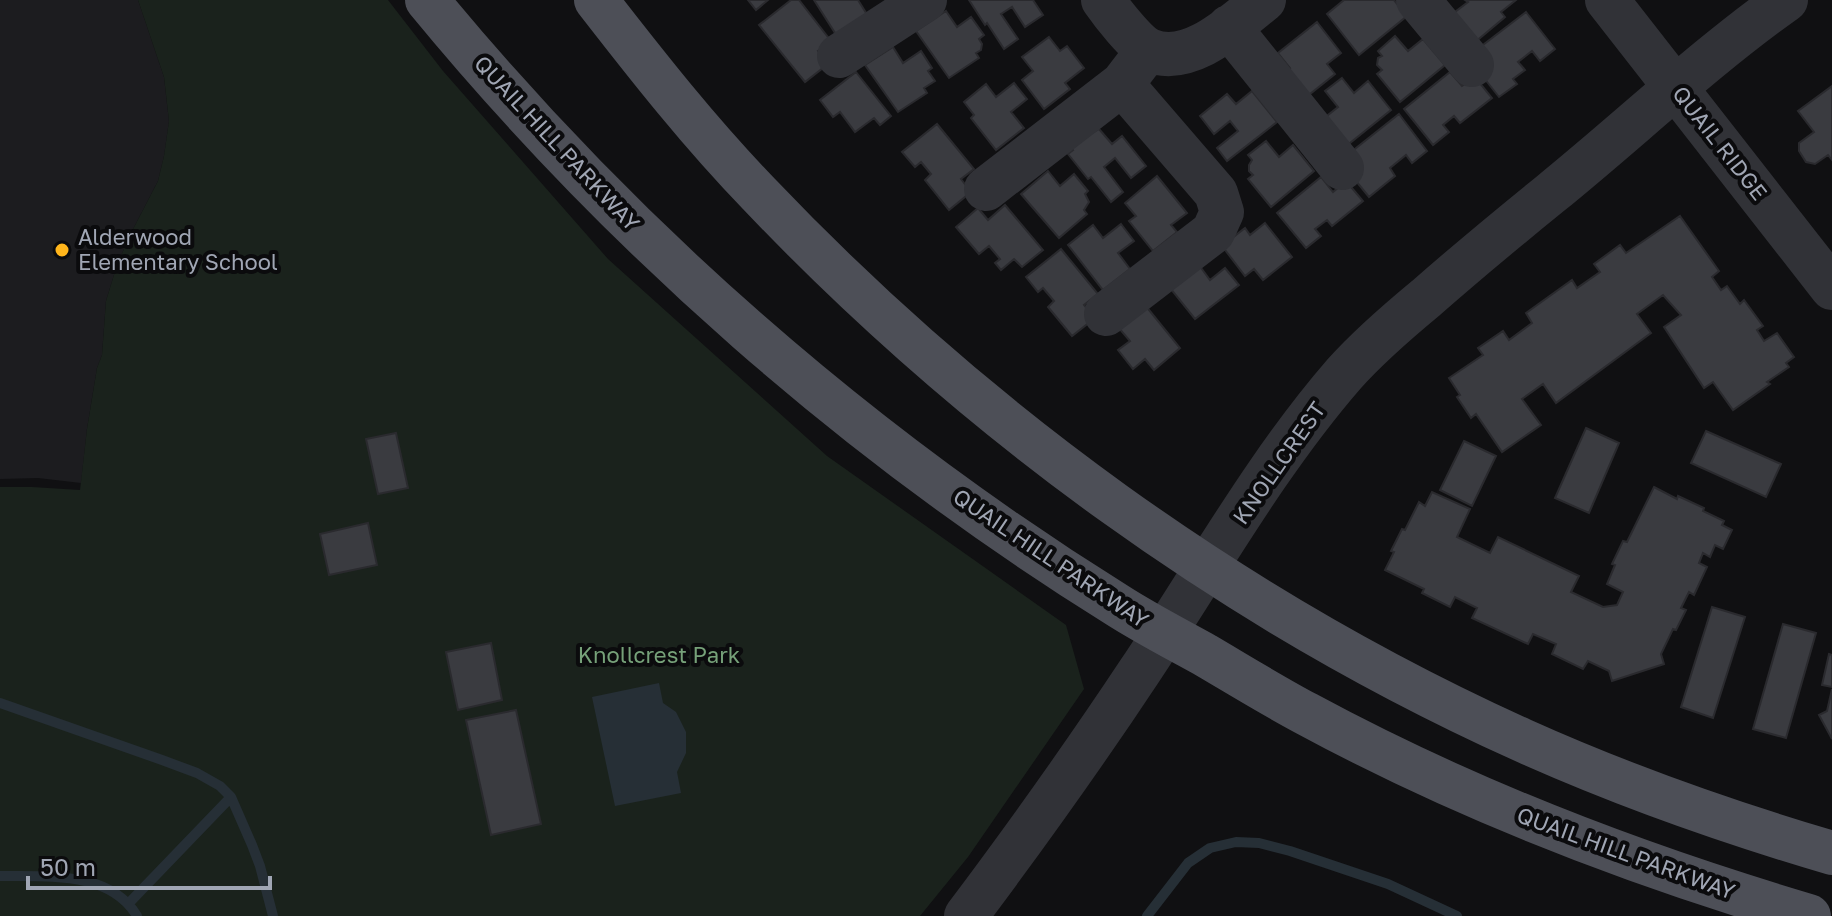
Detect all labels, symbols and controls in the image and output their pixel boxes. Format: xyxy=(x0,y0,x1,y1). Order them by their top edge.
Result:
street label: QUAIL HILL PARKWAY xyxy=(469,49,646,236)
street label: QUAIL RIDGE xyxy=(1667,80,1773,205)
place label: Alderwood Elementary School xyxy=(78,223,278,275)
marker: Alderwood Elementary School xyxy=(53,241,71,259)
street label: KNOLLCREST xyxy=(1226,396,1331,529)
street label: QUAIL HILL PARKWAY xyxy=(948,482,1154,633)
park label: Knollcrest Park xyxy=(578,641,740,668)
street label: QUAIL HILL PARKWAY xyxy=(1514,801,1739,905)
scale bar xyxy=(28,840,270,890)
text: 50 m xyxy=(40,852,96,881)

